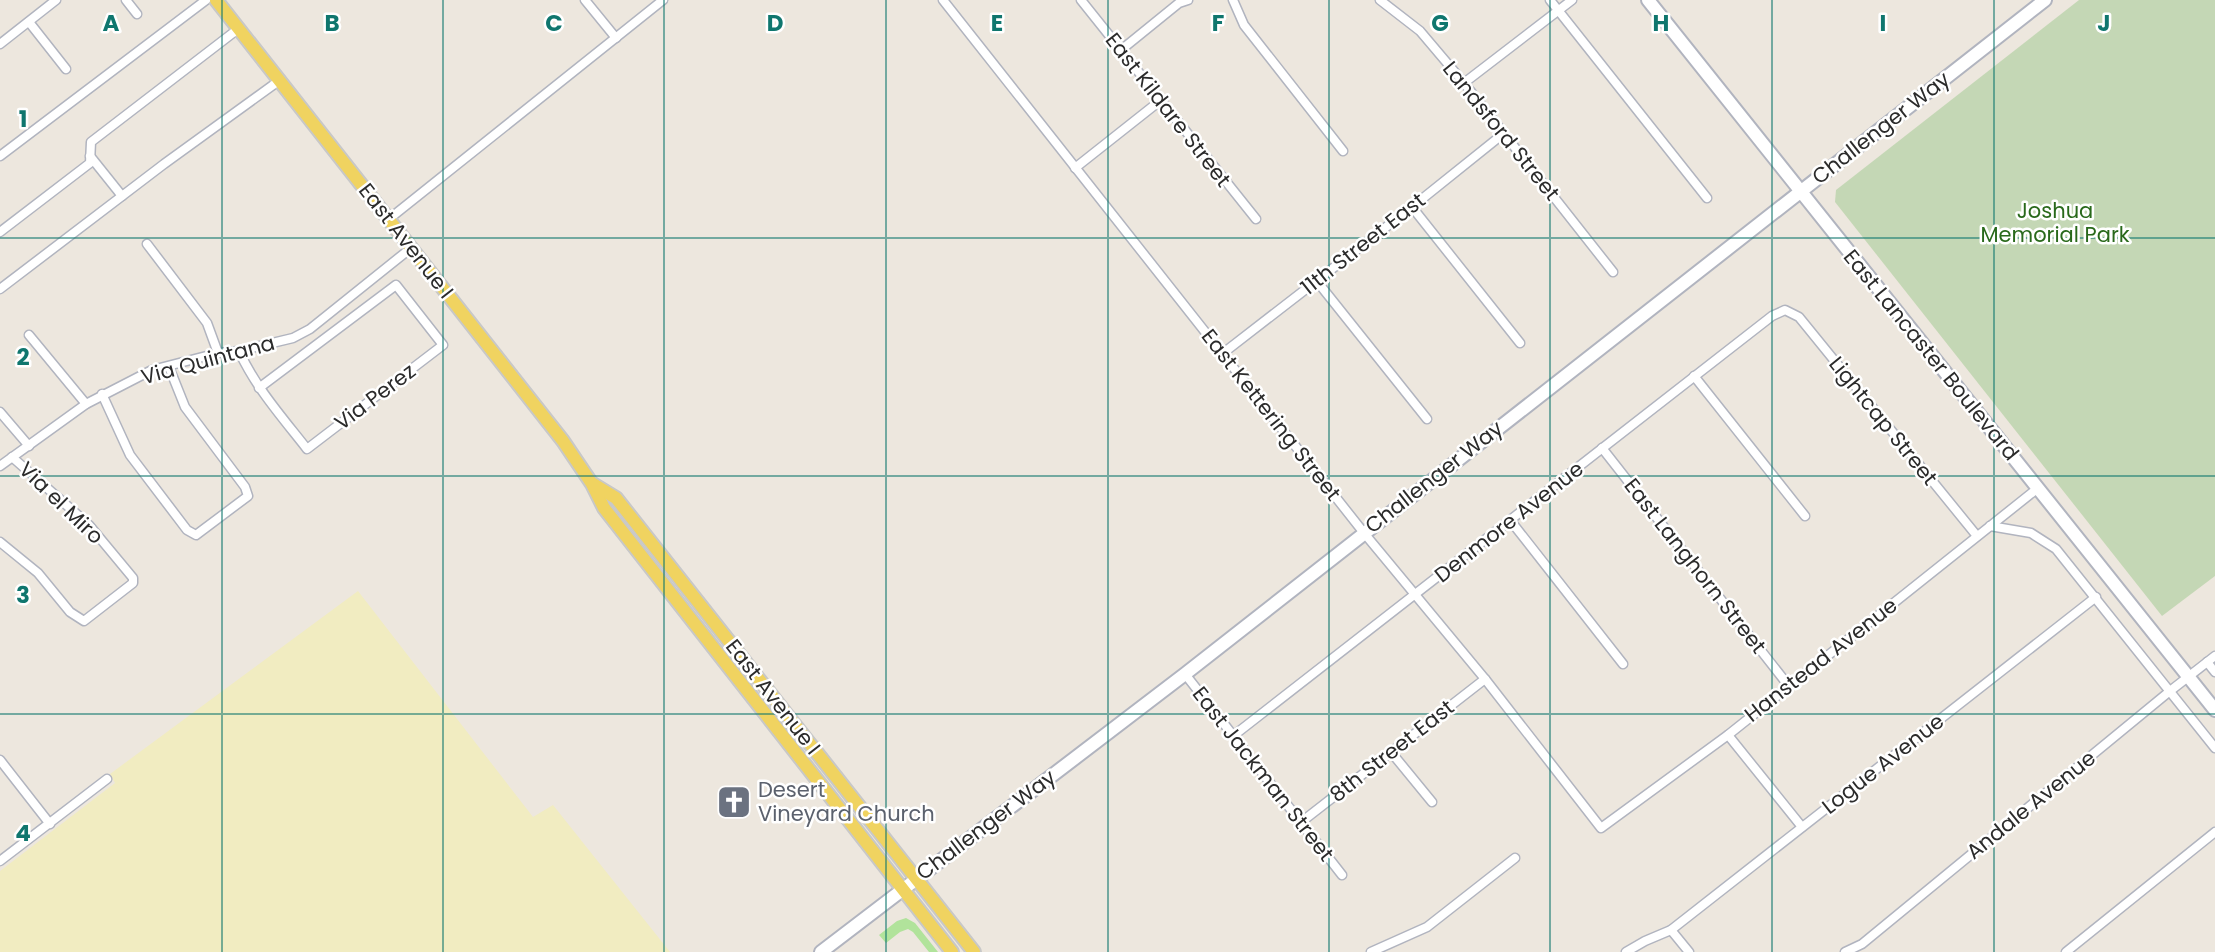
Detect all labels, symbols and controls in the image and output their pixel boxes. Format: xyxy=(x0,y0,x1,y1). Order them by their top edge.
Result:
text: A xyxy=(103,7,120,39)
text: B xyxy=(324,7,340,39)
text: C xyxy=(545,7,563,39)
text: D xyxy=(767,7,783,39)
text: E xyxy=(991,7,1003,39)
text: F xyxy=(1212,7,1224,39)
text: G xyxy=(1431,7,1449,39)
text: H xyxy=(1653,7,1669,39)
text: I xyxy=(1880,7,1886,39)
text: J xyxy=(2097,7,2111,39)
street label: East Kildare Street xyxy=(1099,27,1238,193)
street label: Landsford Street xyxy=(1436,55,1567,206)
street label: Challenger Way xyxy=(1806,64,1956,191)
text: 1 xyxy=(19,103,27,135)
street label: East Avenue I xyxy=(352,177,461,304)
street label: 11th Street East xyxy=(1294,186,1431,301)
park label: Joshua Memorial Park xyxy=(1980,196,2130,249)
street label: East Lancaster Boulevard xyxy=(1837,243,2026,466)
street label: East Kettering Street xyxy=(1195,323,1348,507)
street label: Via Quintana xyxy=(138,328,278,391)
text: 2 xyxy=(16,341,30,373)
street label: Lightcap Street xyxy=(1822,350,1944,491)
street label: Via Perez xyxy=(328,357,421,437)
street label: Challenger Way xyxy=(1359,413,1509,540)
street label: Denmore Avenue xyxy=(1428,454,1589,589)
street label: Via el Miro xyxy=(13,455,110,550)
street label: East Langhorn Street xyxy=(1618,472,1773,659)
text: 3 xyxy=(16,579,30,611)
street label: Hanstead Avenue xyxy=(1738,591,1903,728)
street label: East Avenue I xyxy=(719,633,828,760)
street label: East Jackman Street xyxy=(1186,680,1341,867)
street label: 8th Street East xyxy=(1323,693,1460,808)
street label: Logue Avenue xyxy=(1816,707,1950,820)
street label: Andale Avenue xyxy=(1960,743,2101,866)
street label: Challenger Way xyxy=(910,762,1062,887)
place label: Desert Vineyard Church xyxy=(758,775,935,828)
church icon: Desert Vineyard Church xyxy=(715,783,753,821)
text: 4 xyxy=(15,817,31,849)

